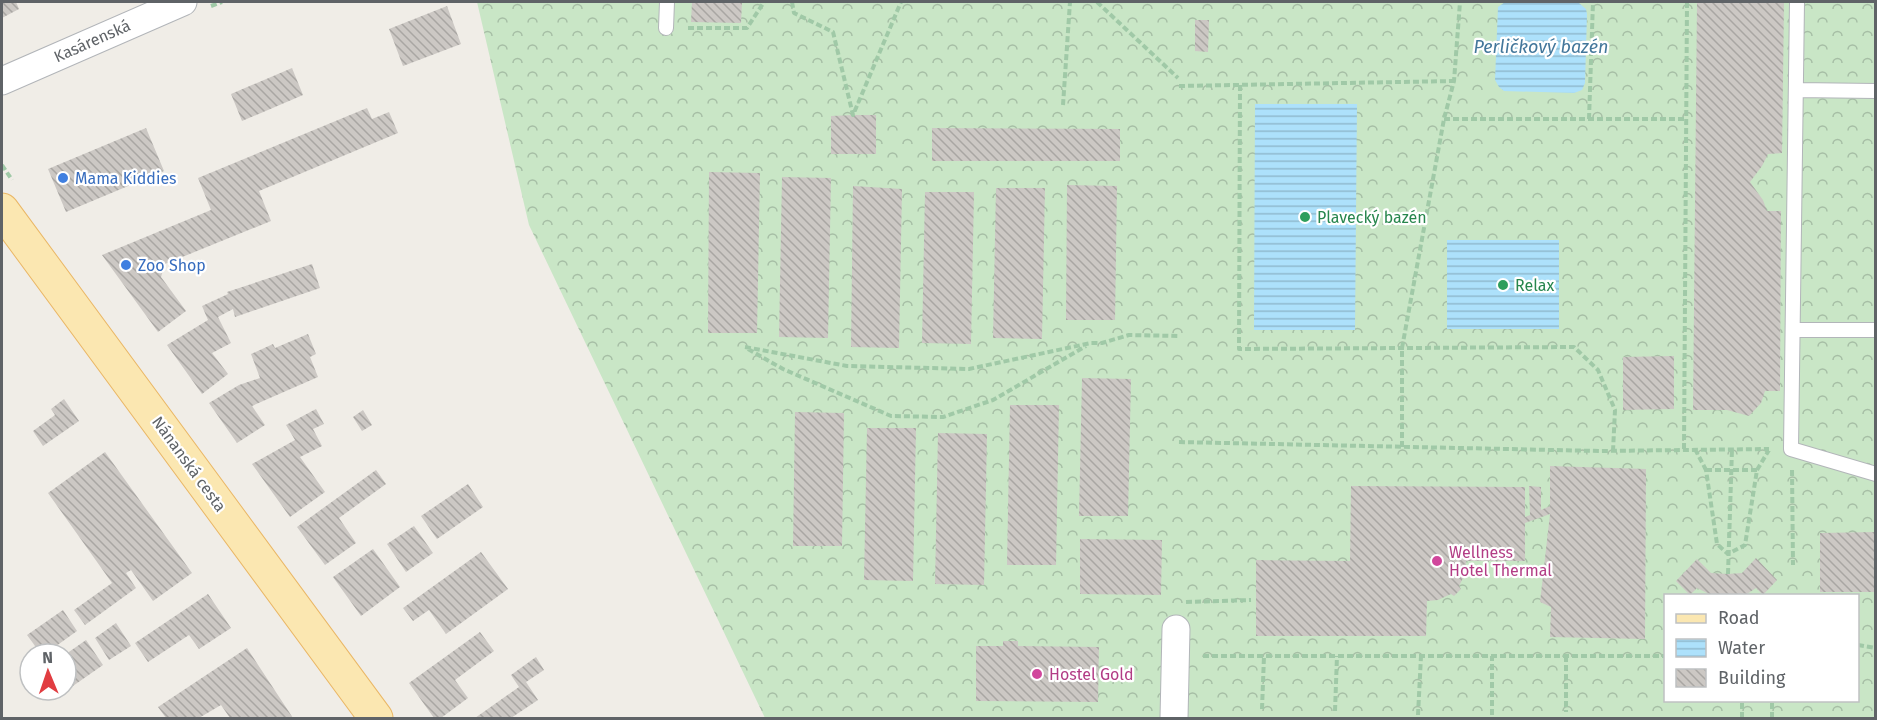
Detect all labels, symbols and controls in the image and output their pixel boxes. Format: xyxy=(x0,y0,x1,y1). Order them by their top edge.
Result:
street label: Kasárenská xyxy=(51,16,133,66)
water label: Perličkový bazén xyxy=(1473,36,1609,58)
place label: Mama Kiddies xyxy=(75,169,177,188)
marker: Mama Kiddies xyxy=(56,171,70,185)
place label: Plavecký bazén xyxy=(1317,208,1427,227)
marker: Plavecký bazén xyxy=(1298,210,1312,224)
place label: Zoo Shop xyxy=(138,256,206,275)
marker: Zoo Shop xyxy=(119,258,133,272)
place label: Relax xyxy=(1515,276,1554,295)
marker: Relax xyxy=(1496,278,1510,292)
street label: Nánanská cesta xyxy=(148,413,230,515)
place label: Wellness Hotel Thermal xyxy=(1449,543,1552,580)
marker: Wellness Hotel Thermal xyxy=(1430,554,1444,568)
legend xyxy=(1664,594,1859,702)
text: Road xyxy=(1718,607,1760,629)
text: Water xyxy=(1718,637,1765,659)
north arrow xyxy=(18,642,78,702)
text: N xyxy=(42,648,53,667)
place label: Hostel Gold xyxy=(1049,665,1134,684)
marker: Hostel Gold xyxy=(1030,667,1044,681)
text: Building xyxy=(1718,667,1786,689)

